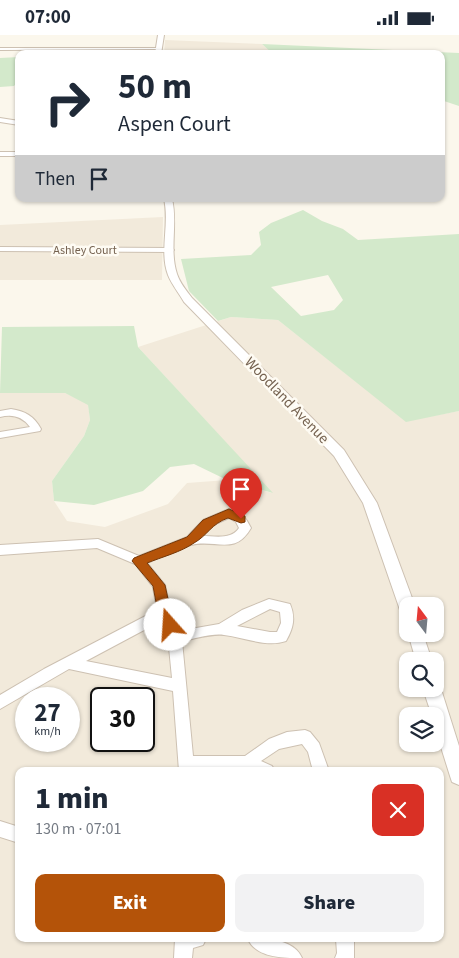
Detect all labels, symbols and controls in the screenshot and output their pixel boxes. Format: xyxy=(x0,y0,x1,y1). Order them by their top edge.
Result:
text: 07:00 xyxy=(25,4,71,31)
text: 50 m xyxy=(118,62,192,112)
icon: right xyxy=(35,70,100,135)
text: Aspen Court xyxy=(118,108,231,140)
icon: arrive xyxy=(85,165,113,193)
text: Then xyxy=(35,166,75,193)
street label: Ashley Court xyxy=(53,242,117,259)
street label: Woodland Avenue xyxy=(240,352,334,448)
pin xyxy=(220,468,262,519)
icon: arrive xyxy=(227,475,255,503)
north arrow xyxy=(399,597,444,643)
map controls xyxy=(399,597,444,752)
position arrow xyxy=(143,598,195,650)
button: search xyxy=(399,652,444,697)
speed limit sign: 30 xyxy=(90,687,155,752)
text: 27 xyxy=(34,695,61,731)
button: layers xyxy=(399,707,444,752)
text: km/h xyxy=(34,723,61,740)
text: 1 min xyxy=(35,777,109,820)
button: close xyxy=(372,784,424,836)
text: 130 m · 07:01 xyxy=(35,818,122,840)
button: Exit xyxy=(35,874,225,932)
button: Share xyxy=(235,874,424,932)

